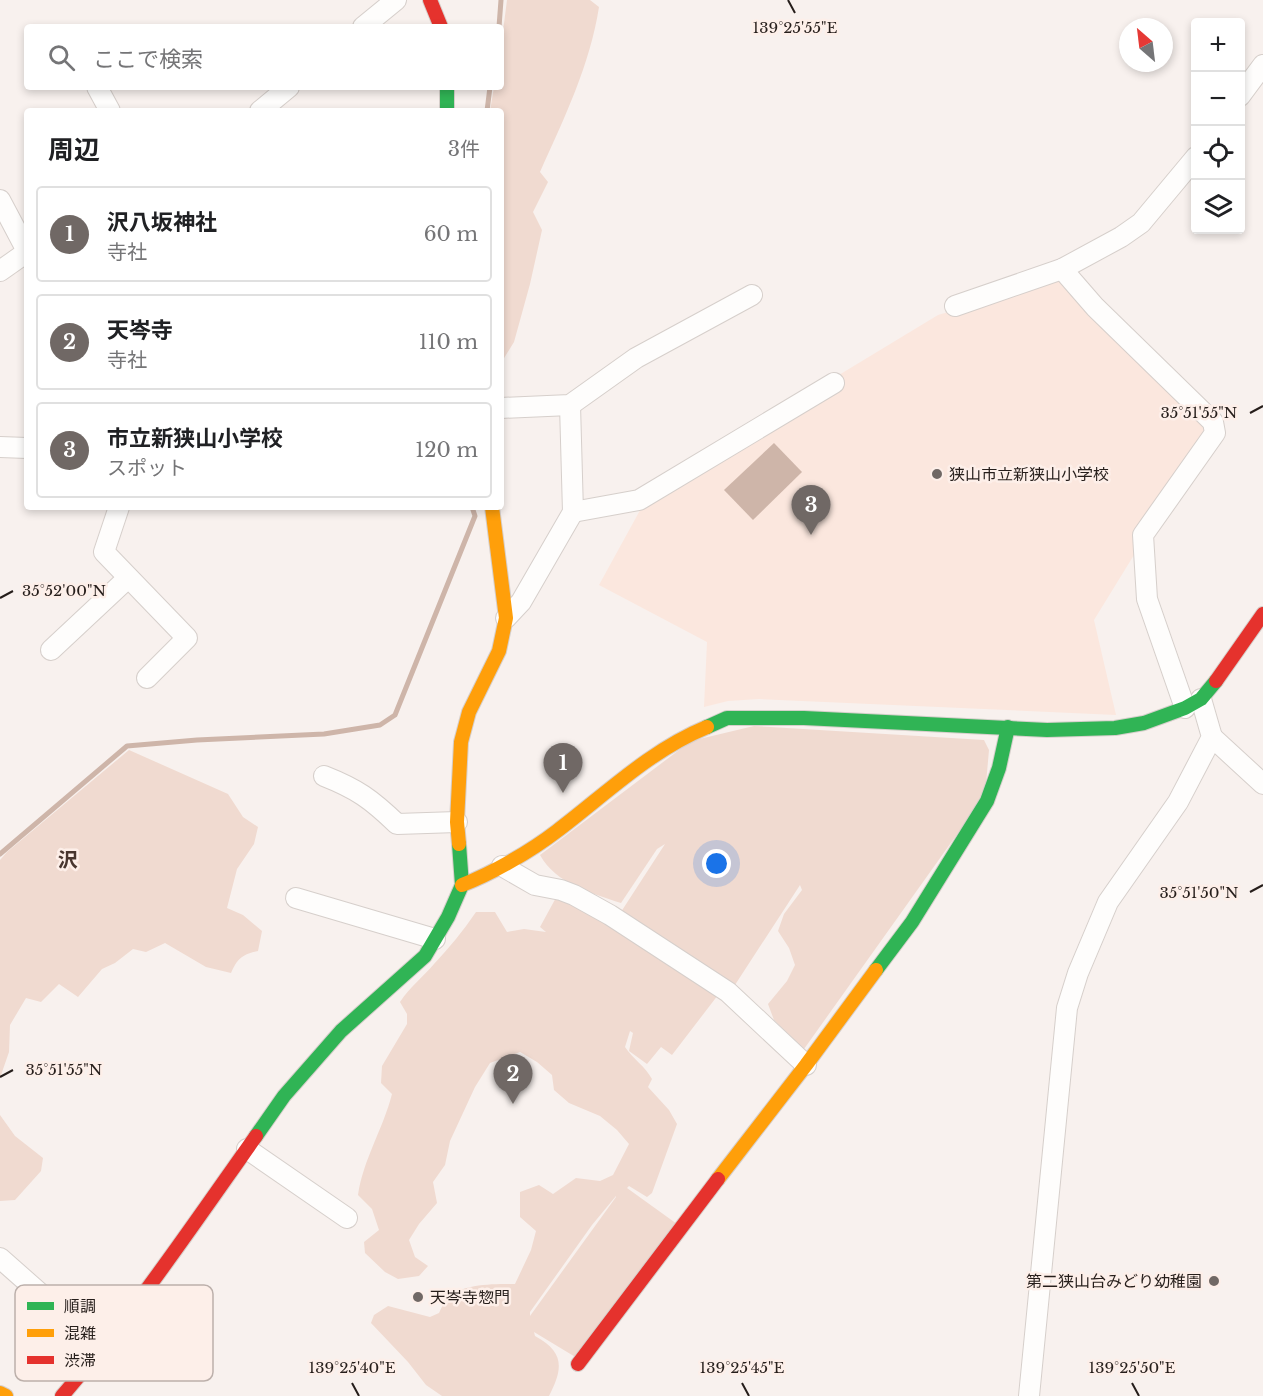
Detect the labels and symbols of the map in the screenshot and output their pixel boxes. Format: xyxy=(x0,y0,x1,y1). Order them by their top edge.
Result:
text: 139°25'55"E xyxy=(753,18,838,37)
north arrow xyxy=(1119,18,1173,72)
text: 35°51'55"N xyxy=(1161,403,1237,422)
place label: 狭山市立新狭山小学校 xyxy=(949,464,1109,484)
marker: 狭山市立新狭山小学校 xyxy=(930,467,944,481)
pin: 3 xyxy=(792,486,830,535)
text: 35°52'00"N xyxy=(22,581,106,600)
pin: 1 xyxy=(544,744,582,793)
district label: 沢 xyxy=(58,848,78,872)
your location xyxy=(702,849,731,878)
text: 35°51'50"N xyxy=(1160,883,1239,902)
pin: 2 xyxy=(494,1054,532,1104)
text: 35°51'55"N xyxy=(26,1060,102,1079)
place label: 第二狭山台みどり幼稚園 xyxy=(1026,1271,1202,1291)
marker: 第二狭山台みどり幼稚園 xyxy=(1207,1274,1221,1288)
legend xyxy=(15,1285,213,1381)
place label: 天岑寺惣門 xyxy=(430,1287,510,1307)
marker: 天岑寺惣門 xyxy=(411,1290,425,1304)
text: 順調 xyxy=(64,1296,96,1316)
text: 混雑 xyxy=(64,1323,96,1343)
text: 渋滞 xyxy=(64,1350,96,1370)
text: 139°25'40"E xyxy=(308,1358,396,1377)
text: 139°25'45"E xyxy=(700,1358,785,1377)
text: 139°25'50"E xyxy=(1088,1358,1176,1377)

